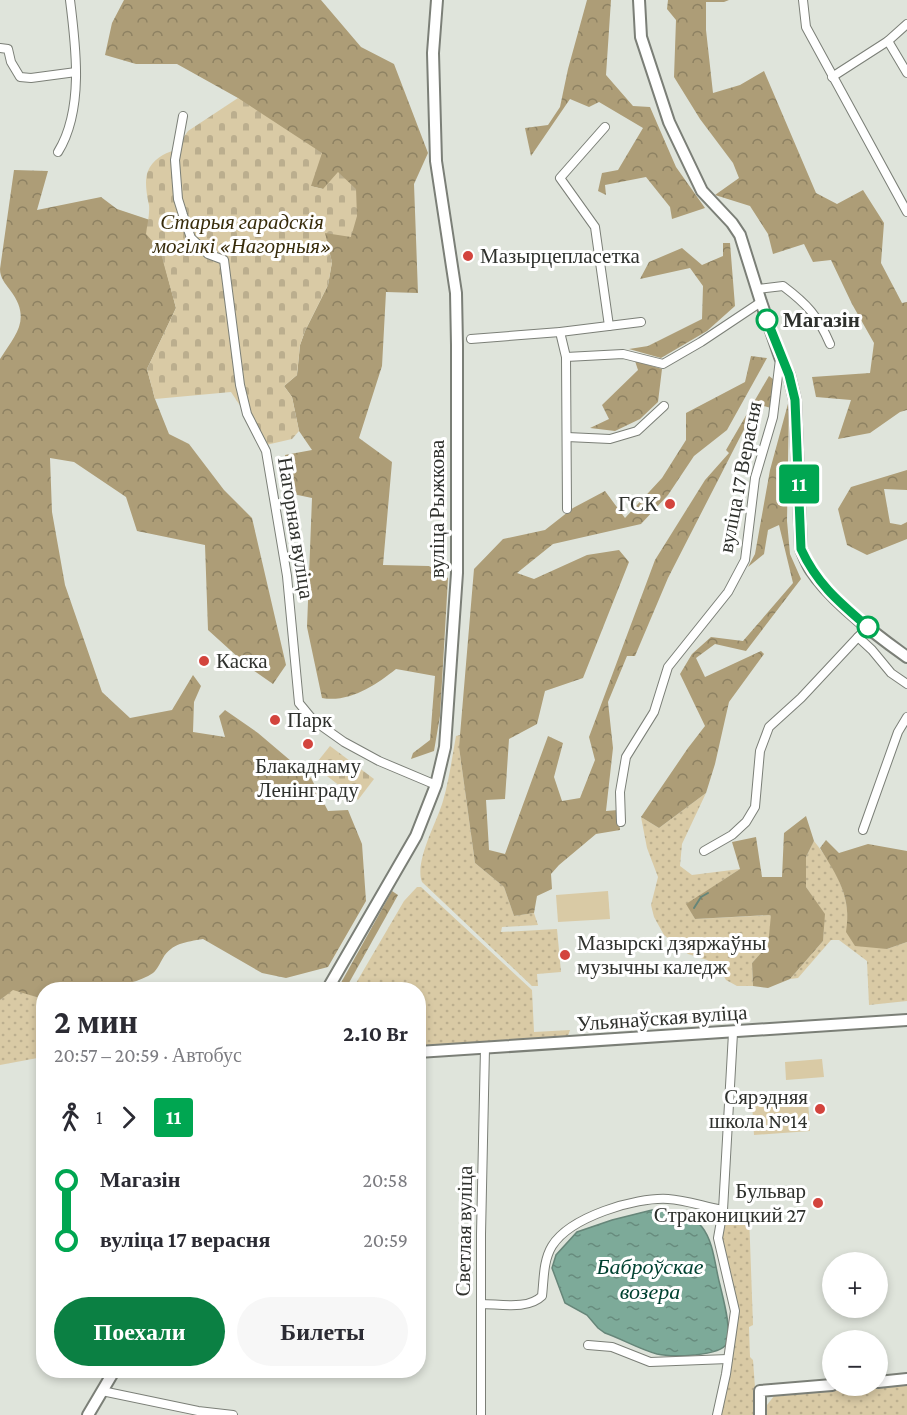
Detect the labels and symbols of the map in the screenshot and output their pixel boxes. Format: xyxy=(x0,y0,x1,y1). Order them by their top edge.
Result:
park label: Старыя гарадскія могілкі «Нагорныя» xyxy=(152,210,331,258)
place label: Мазырцепласетка xyxy=(480,244,640,268)
marker: Мазырцепласетка xyxy=(461,249,475,263)
place label: Магазін xyxy=(783,308,860,332)
marker: Магазін xyxy=(756,309,778,331)
street label: вуліца 17 Верасня xyxy=(714,399,766,555)
street label: вуліца Рыжкова xyxy=(425,439,449,578)
street label: Нагорная вуліца xyxy=(273,455,319,601)
line badge: 11 xyxy=(772,464,826,504)
place label: ГСК xyxy=(618,492,659,516)
marker: ГСК xyxy=(663,497,677,511)
unlabelled marker xyxy=(857,616,879,638)
place label: Каска xyxy=(216,649,268,673)
marker: Каска xyxy=(197,654,211,668)
place label: Парк xyxy=(287,708,333,732)
marker: Парк xyxy=(268,713,282,727)
marker: Блакаднаму Ленінграду xyxy=(301,737,315,751)
place label: Блакаднаму Ленінграду xyxy=(255,754,361,802)
place label: Мазырскі дзяржаўны музычны каледж xyxy=(577,931,766,979)
marker: Мазырскі дзяржаўны музычны каледж xyxy=(558,948,572,962)
street label: Ульянаўская вуліца xyxy=(576,1000,749,1036)
place label: Сярэдняя школа №14 xyxy=(709,1085,808,1133)
marker: Сярэдняя школа №14 xyxy=(813,1102,827,1116)
street label: Светлая вуліца xyxy=(451,1165,477,1297)
place label: Бульвар Страконицкий 27 xyxy=(654,1179,806,1227)
marker: Бульвар Страконицкий 27 xyxy=(811,1196,825,1210)
water label: Баброўскае возера xyxy=(595,1254,704,1304)

